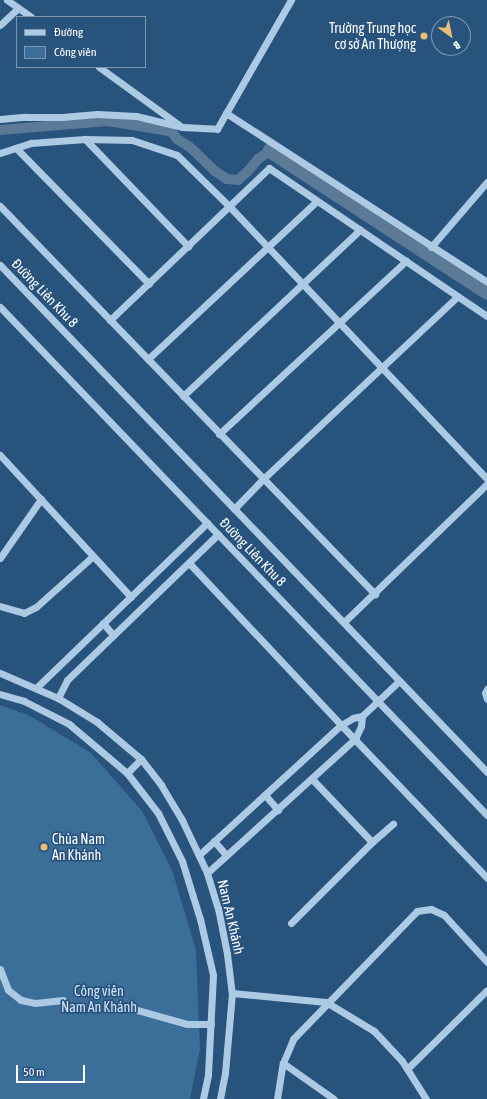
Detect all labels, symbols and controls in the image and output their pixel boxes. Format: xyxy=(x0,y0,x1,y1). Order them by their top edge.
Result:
legend xyxy=(16,16,146,68)
north arrow xyxy=(431,16,471,56)
place label: Trường Trung học cơ sở An Thượng xyxy=(329,20,416,52)
text: Đường xyxy=(54,25,83,39)
marker: Trường Trung học cơ sở An Thượng xyxy=(419,31,429,41)
text: B xyxy=(452,39,462,52)
text: Công viên xyxy=(54,45,97,59)
street label: Đường Liên Khu 8 xyxy=(8,255,82,331)
street label: Đường Liên Khu 8 xyxy=(216,514,290,590)
place label: Chùa Nam An Khánh xyxy=(52,831,105,864)
marker: Chùa Nam An Khánh xyxy=(39,842,49,852)
street label: Nam An Khánh xyxy=(214,878,248,956)
park label: Công viên Nam An Khánh xyxy=(61,983,137,1016)
scale bar xyxy=(18,1057,87,1083)
text: 50 m xyxy=(23,1065,45,1079)

